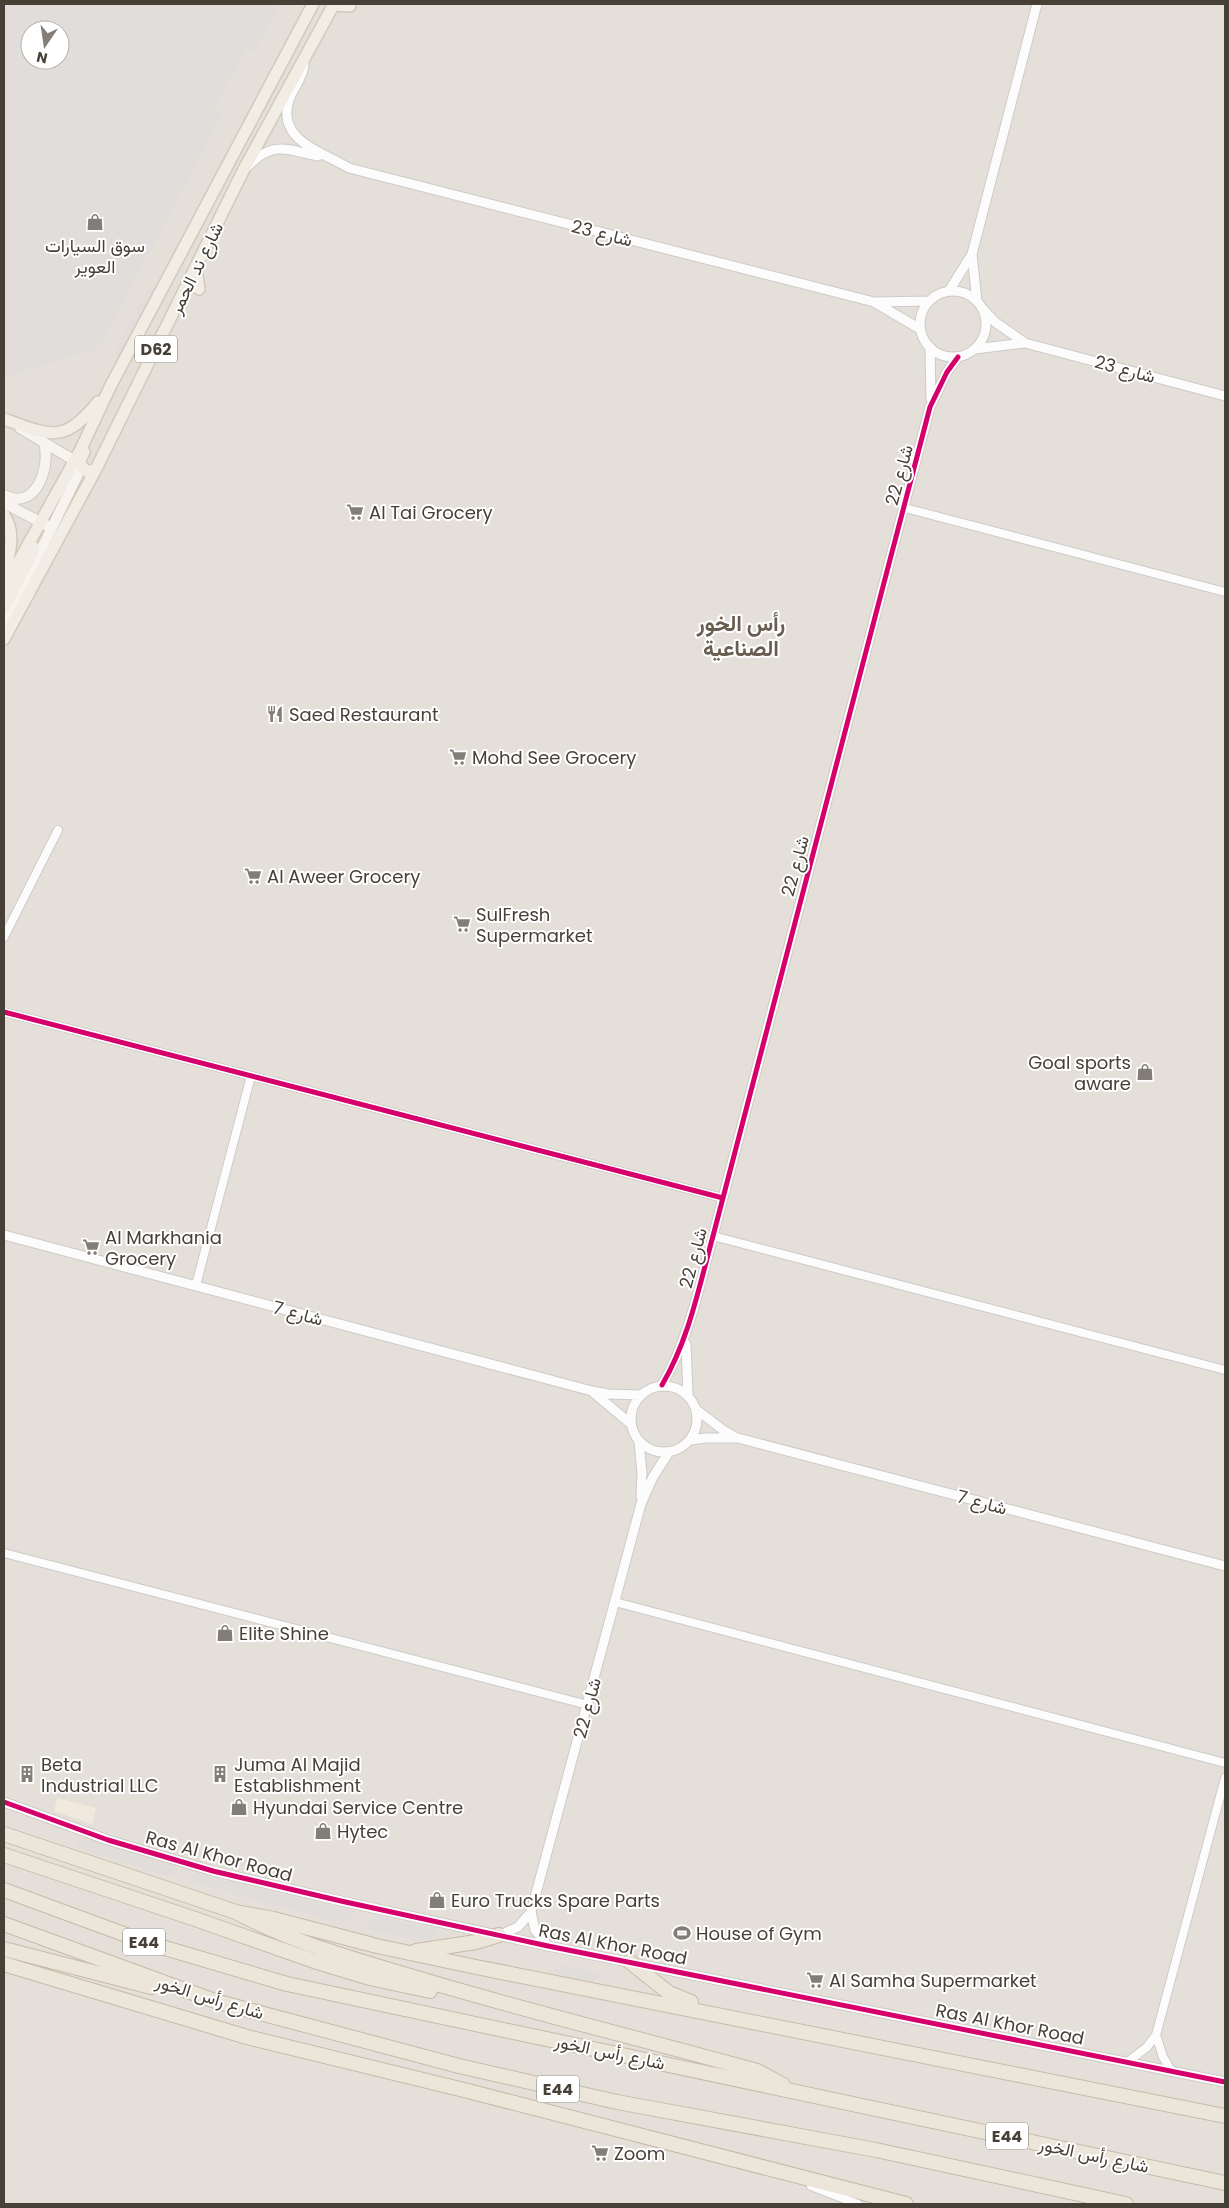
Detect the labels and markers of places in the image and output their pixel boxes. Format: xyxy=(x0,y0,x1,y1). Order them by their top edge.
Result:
shop icon: سوق السيارات العوير xyxy=(85,212,105,232)
place label: سوق السيارات العوير xyxy=(45,233,145,279)
place label: Al Tai Grocery xyxy=(369,500,493,525)
supermarket icon: Al Tai Grocery xyxy=(345,502,365,522)
place label: Saed Restaurant xyxy=(289,702,439,727)
restaurant icon: Saed Restaurant xyxy=(265,704,285,724)
place label: Mohd See Grocery xyxy=(472,745,636,770)
supermarket icon: Mohd See Grocery xyxy=(448,747,468,767)
place label: Al Aweer Grocery xyxy=(267,864,420,889)
supermarket icon: Al Aweer Grocery xyxy=(243,866,263,886)
place label: SulFresh Supermarket xyxy=(476,902,593,948)
supermarket icon: SulFresh Supermarket xyxy=(452,914,472,934)
place label: Goal sports aware xyxy=(1028,1050,1131,1096)
shop icon: Goal sports aware xyxy=(1135,1062,1155,1082)
place label: Al Markhania Grocery xyxy=(105,1225,222,1271)
supermarket icon: Al Markhania Grocery xyxy=(81,1237,101,1257)
place label: Elite Shine xyxy=(239,1621,329,1646)
shop icon: Elite Shine xyxy=(215,1623,235,1643)
place label: Beta Industrial LLC xyxy=(41,1752,159,1798)
place label: Juma Al Majid Establishment xyxy=(234,1752,361,1798)
building icon: Beta Industrial LLC xyxy=(17,1764,37,1784)
building icon: Juma Al Majid Establishment xyxy=(210,1764,230,1784)
place label: Hyundai Service Centre xyxy=(253,1795,463,1820)
shop icon: Hyundai Service Centre xyxy=(229,1797,249,1817)
place label: Hytec xyxy=(337,1819,388,1844)
shop icon: Hytec xyxy=(313,1821,333,1841)
place label: Euro Trucks Spare Parts xyxy=(451,1888,660,1913)
shop icon: Euro Trucks Spare Parts xyxy=(427,1890,447,1910)
place label: House of Gym xyxy=(696,1921,822,1946)
sports icon: House of Gym xyxy=(672,1923,692,1943)
place label: Al Samha Supermarket xyxy=(829,1968,1037,1993)
supermarket icon: Al Samha Supermarket xyxy=(805,1970,825,1990)
place label: Zoom xyxy=(614,2141,665,2166)
supermarket icon: Zoom xyxy=(590,2143,610,2163)

